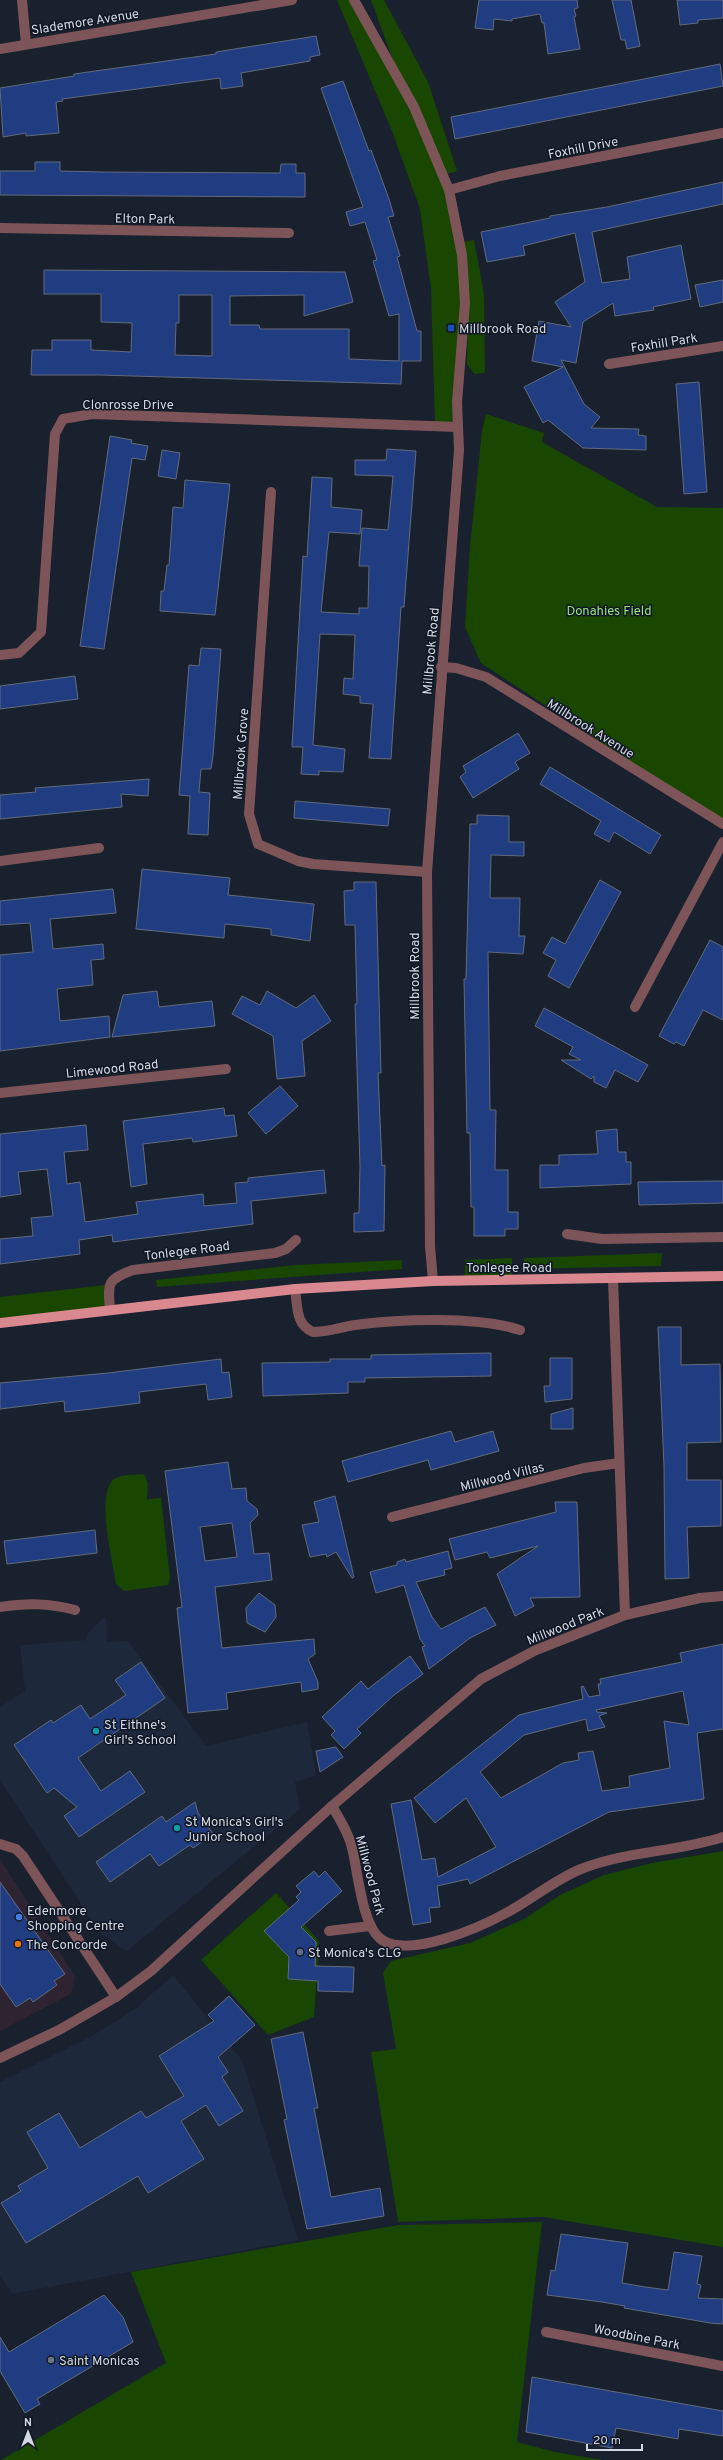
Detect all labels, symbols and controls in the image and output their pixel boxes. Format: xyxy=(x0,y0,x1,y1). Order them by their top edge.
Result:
street label: Slademore Avenue xyxy=(30,7,140,39)
street label: Foxhill Drive xyxy=(547,134,620,164)
street label: Elton Park xyxy=(115,211,175,229)
place label: Millbrook Road xyxy=(459,322,546,338)
marker: Millbrook Road xyxy=(446,323,456,333)
street label: Foxhill Park xyxy=(630,331,699,357)
street label: Clonrosse Drive xyxy=(82,398,174,414)
park label: Donahies Field xyxy=(566,604,652,620)
street label: Millbrook Road xyxy=(420,607,444,695)
street label: Millbrook Avenue xyxy=(543,696,637,763)
street label: Millbrook Grove xyxy=(231,708,253,800)
street label: Millbrook Road xyxy=(408,932,424,1020)
street label: Limewood Road xyxy=(65,1057,159,1083)
street label: Tonlegee Road xyxy=(143,1239,231,1265)
street label: Tonlegee Road xyxy=(466,1261,552,1277)
street label: Millwood Villas xyxy=(459,1460,546,1496)
street label: Millwood Park xyxy=(525,1604,607,1650)
place label: St Eithne's Girl's School xyxy=(104,1718,176,1749)
marker: St Eithne's Girl's School xyxy=(91,1726,101,1736)
place label: St Monica's Girl's Junior School xyxy=(185,1815,284,1846)
marker: St Monica's Girl's Junior School xyxy=(172,1823,182,1833)
street label: Millwood Park xyxy=(351,1834,387,1917)
place label: Edenmore Shopping Centre xyxy=(27,1904,124,1935)
marker: Edenmore Shopping Centre xyxy=(14,1912,24,1922)
place label: The Concorde xyxy=(26,1938,107,1954)
marker: The Concorde xyxy=(13,1939,23,1949)
place label: St Monica's CLG xyxy=(308,1946,401,1962)
marker: St Monica's CLG xyxy=(295,1947,305,1957)
street label: Woodbine Park xyxy=(592,2322,681,2354)
place label: Saint Monicas xyxy=(59,2354,140,2370)
marker: Saint Monicas xyxy=(46,2355,56,2365)
north arrow xyxy=(8,2412,48,2452)
text: N xyxy=(24,2416,32,2430)
scale bar xyxy=(587,2426,642,2452)
text: 20 m xyxy=(593,2433,621,2449)

